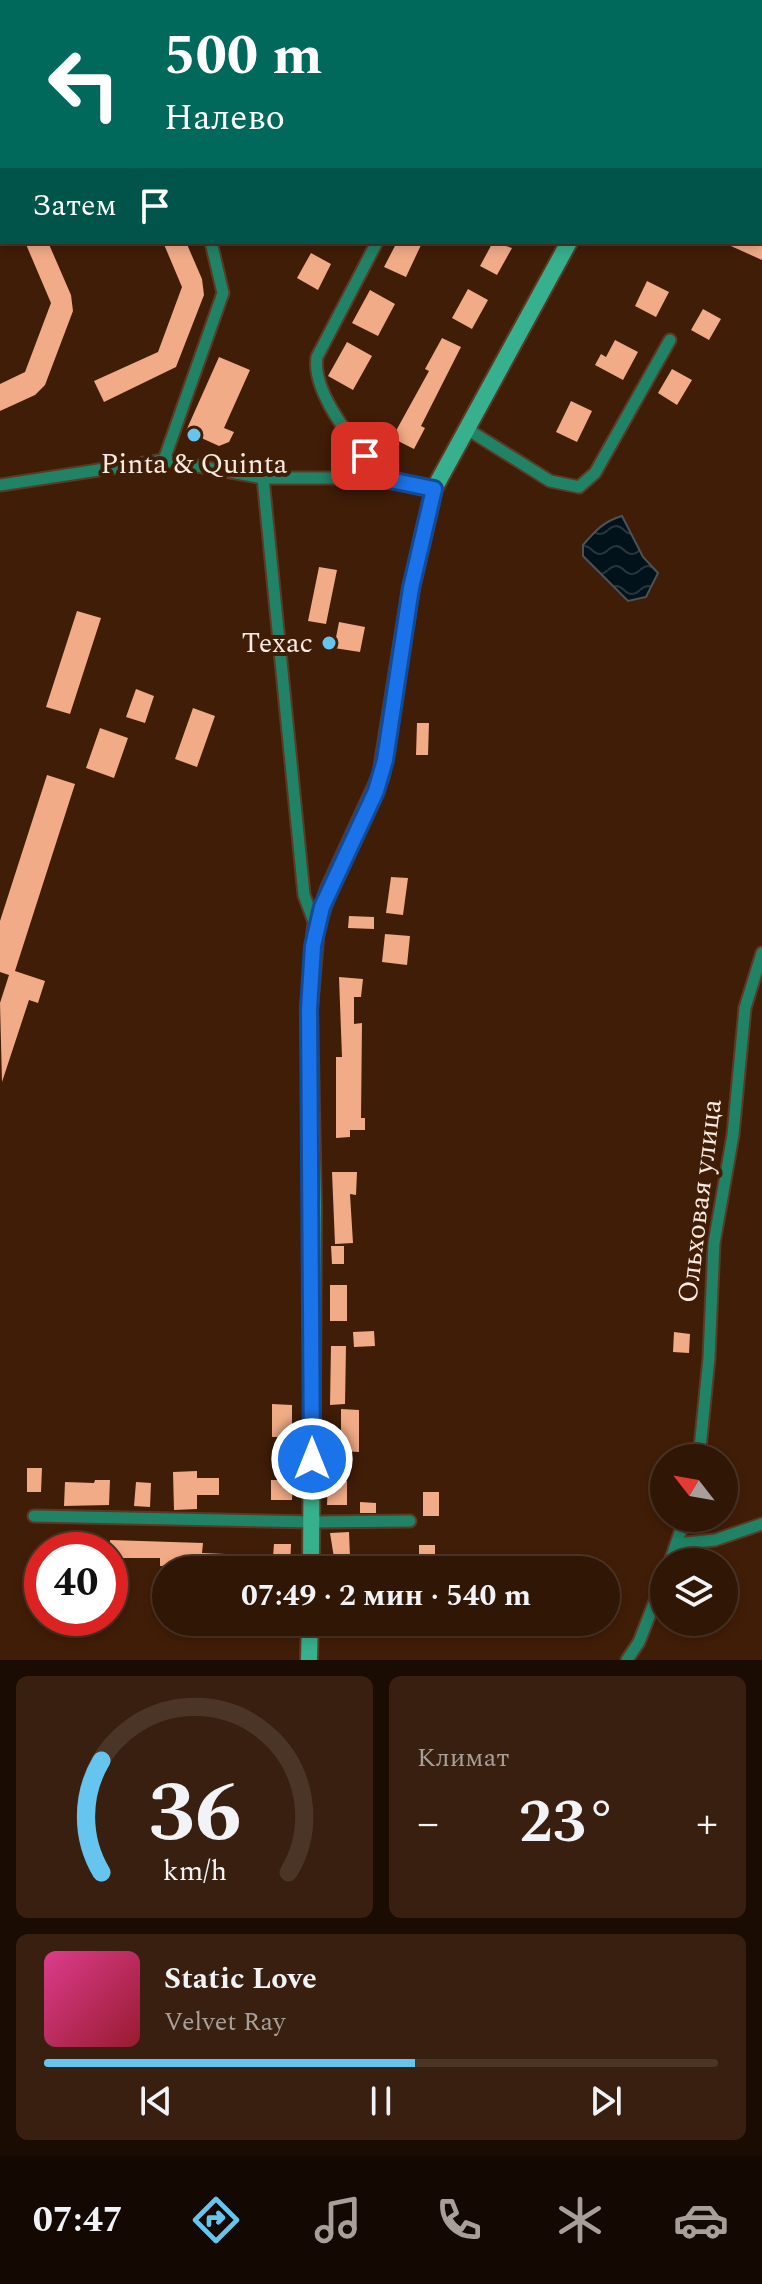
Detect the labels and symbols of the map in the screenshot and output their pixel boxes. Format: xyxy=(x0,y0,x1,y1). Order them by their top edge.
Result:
pin xyxy=(331,422,399,490)
marker: Pinta & Quinta xyxy=(185,426,203,444)
place label: Pinta & Quinta xyxy=(101,443,288,486)
place label: Техас xyxy=(242,622,313,665)
marker: Техас xyxy=(320,634,338,652)
street label: Ольховая улица xyxy=(666,1096,734,1306)
position arrow xyxy=(270,1417,354,1501)
north arrow xyxy=(650,1444,738,1532)
speed limit sign: 40 xyxy=(24,1532,128,1636)

